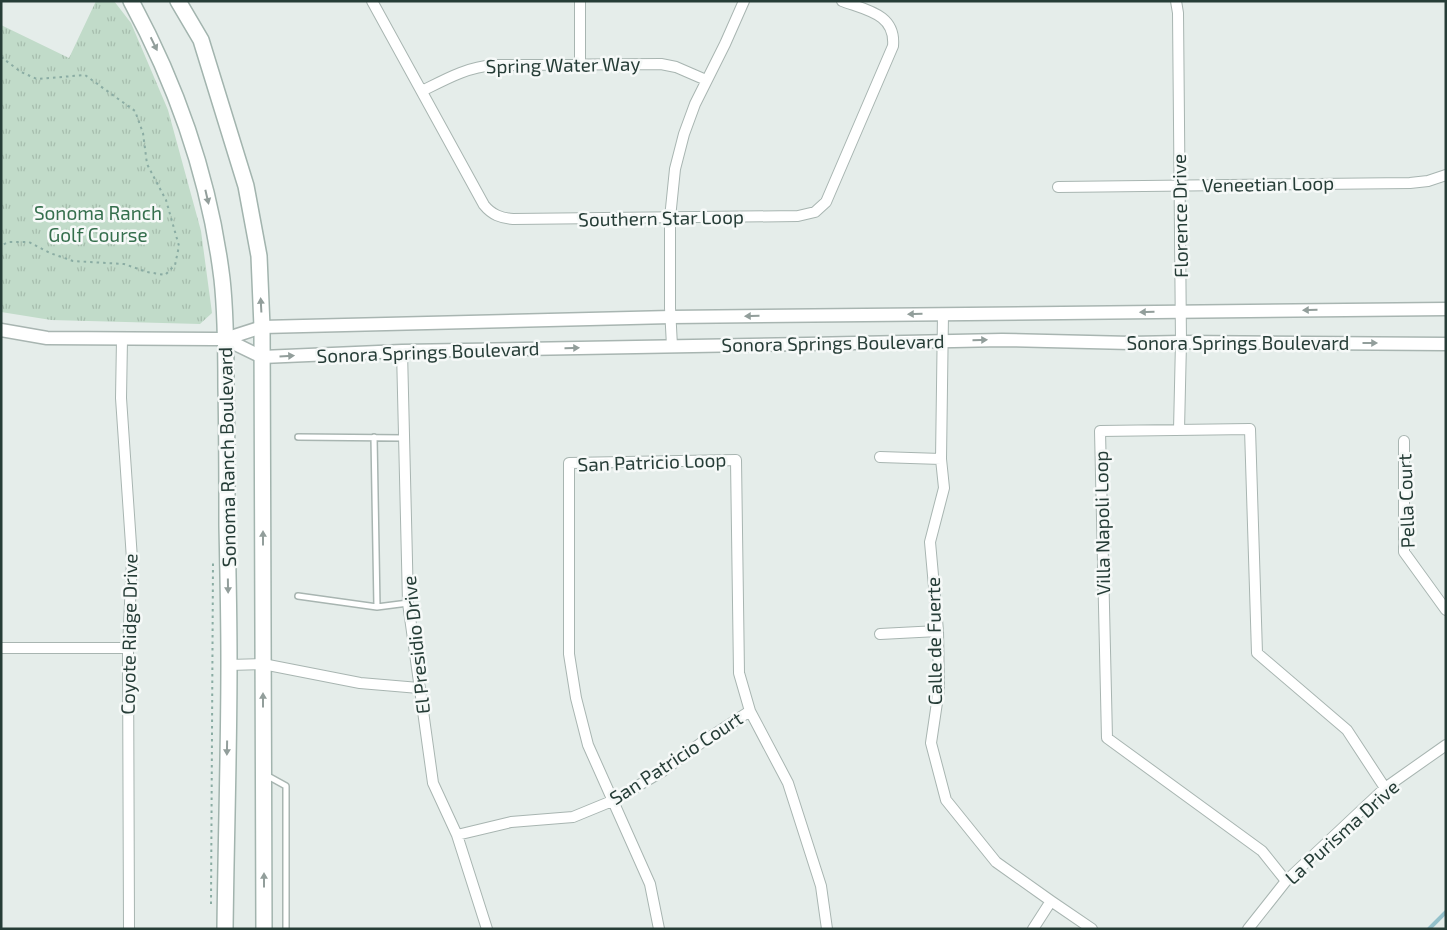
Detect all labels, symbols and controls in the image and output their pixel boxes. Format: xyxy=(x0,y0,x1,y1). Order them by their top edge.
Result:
one-way arrow xyxy=(149,37,158,52)
street label: Spring Water Way xyxy=(485,52,641,77)
street label: Florence Drive xyxy=(1167,154,1192,278)
street label: Veneetian Loop xyxy=(1202,171,1334,196)
one-way arrow xyxy=(203,190,211,205)
park label: Sonoma Ranch Golf Course xyxy=(34,201,162,246)
street label: Southern Star Loop xyxy=(578,205,744,230)
one-way arrow xyxy=(256,297,264,313)
one-way arrow xyxy=(1301,306,1317,314)
one-way arrow xyxy=(1139,308,1155,316)
one-way arrow xyxy=(906,311,922,319)
one-way arrow xyxy=(744,312,760,320)
street label: Sonora Springs Boulevard xyxy=(721,329,945,356)
street label: Sonora Springs Boulevard xyxy=(1126,331,1350,354)
street label: Sonora Springs Boulevard xyxy=(316,336,540,367)
one-way arrow xyxy=(972,336,988,344)
one-way arrow xyxy=(1362,339,1378,347)
one-way arrow xyxy=(564,344,580,352)
street label: Sonoma Ranch Boulevard xyxy=(213,347,240,567)
one-way arrow xyxy=(280,352,296,360)
street label: San Patricio Loop xyxy=(577,447,727,476)
street label: Villa Napoli Loop xyxy=(1089,450,1114,596)
street label: Pella Court xyxy=(1392,453,1419,549)
one-way arrow xyxy=(258,529,266,545)
street label: Coyote Ridge Drive xyxy=(116,553,141,715)
street label: El Presidio Drive xyxy=(397,575,434,715)
street label: Calle de Fuerte xyxy=(921,577,946,705)
one-way arrow xyxy=(224,578,232,594)
one-way arrow xyxy=(259,692,267,708)
street label: San Patricio Court xyxy=(605,706,747,809)
one-way arrow xyxy=(223,741,231,757)
street label: La Purisma Drive xyxy=(1280,775,1403,889)
one-way arrow xyxy=(260,872,268,888)

